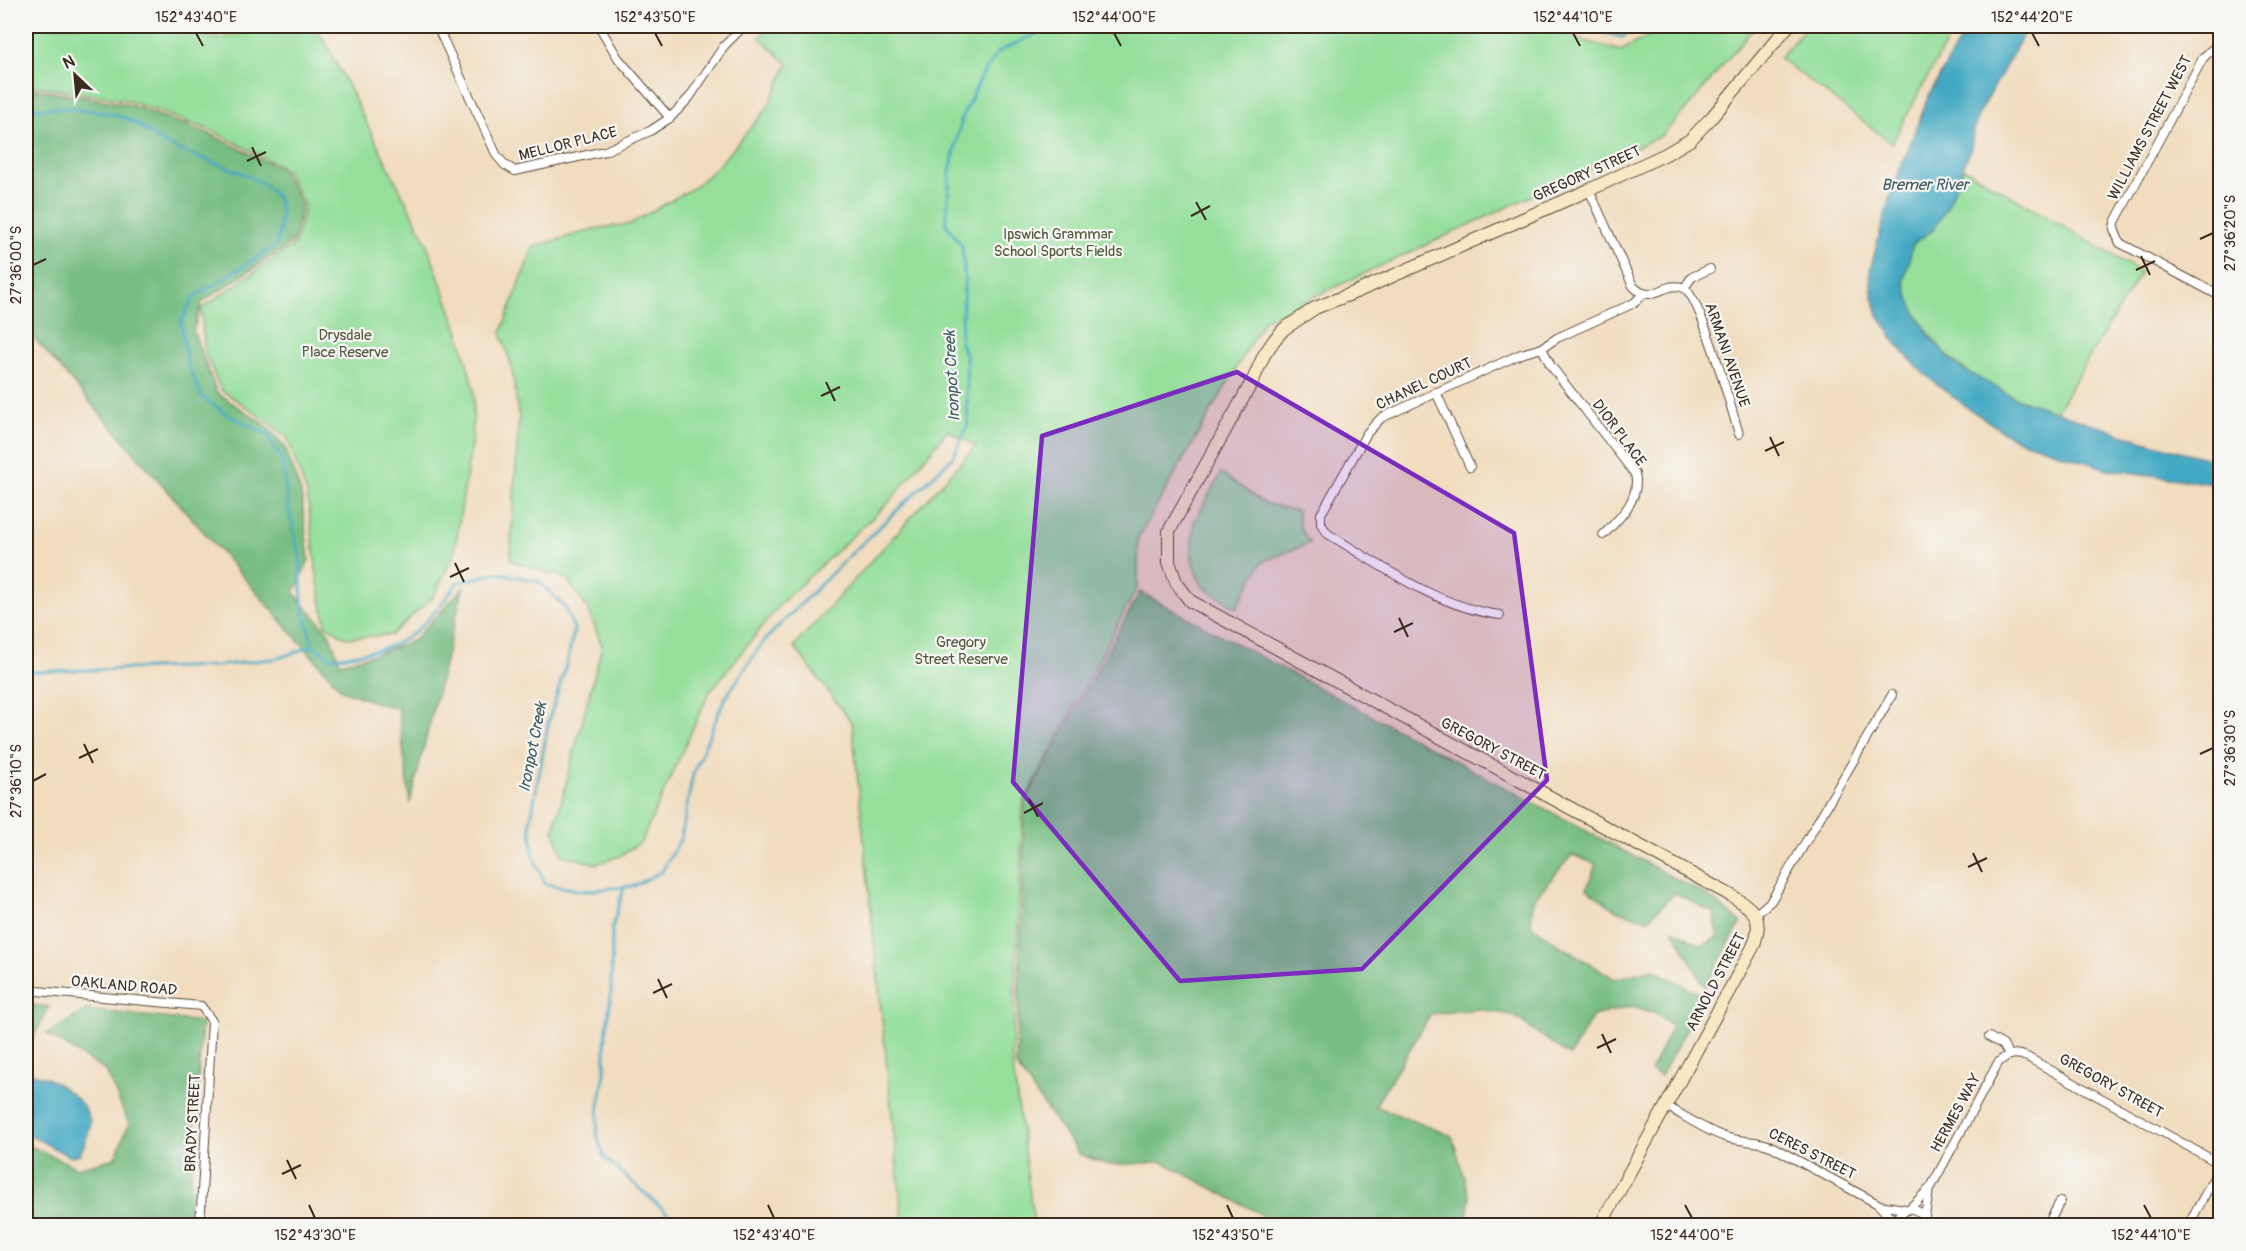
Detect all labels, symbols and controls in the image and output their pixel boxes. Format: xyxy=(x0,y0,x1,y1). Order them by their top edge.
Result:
text: 152°43'40"E xyxy=(155,8,237,27)
text: 152°43'50"E xyxy=(614,8,696,27)
text: 152°44'00"E xyxy=(1072,8,1156,27)
text: 152°44'10"E xyxy=(1533,8,1613,27)
text: 152°44'20"E xyxy=(1991,8,2073,27)
north arrow xyxy=(45,45,105,105)
text: N xyxy=(60,51,78,74)
street label: WILLIAMS STREET WEST xyxy=(2104,52,2196,204)
street label: MELLOR PLACE xyxy=(517,123,619,165)
street label: GREGORY STREET xyxy=(1530,142,1644,206)
water label: Bremer River xyxy=(1882,175,1971,195)
text: 27°36'20"S xyxy=(2221,195,2240,271)
park label: Ipswich Grammar School Sports Fields xyxy=(994,225,1122,261)
text: 27°36'00"S xyxy=(7,226,26,304)
street label: ARMANI AVENUE xyxy=(1700,300,1754,410)
park label: Drysdale Place Reserve xyxy=(302,326,389,362)
water label: Ironpot Creek xyxy=(940,329,964,422)
street label: CHANEL COURT xyxy=(1373,354,1475,414)
street label: DIOR PLACE xyxy=(1588,396,1650,470)
park label: Gregory Street Reserve xyxy=(914,633,1008,669)
water label: Ironpot Creek xyxy=(514,699,552,794)
text: 27°36'30"S xyxy=(2221,710,2240,786)
street label: GREGORY STREET xyxy=(1437,713,1549,785)
text: 27°36'10"S xyxy=(7,744,26,818)
street label: ARNOLD STREET xyxy=(1682,929,1750,1035)
street label: OAKLAND ROAD xyxy=(70,972,178,1000)
street label: GREGORY STREET xyxy=(2056,1050,2166,1122)
street label: HERMES WAY xyxy=(1927,1070,1986,1156)
street label: BRADY STREET xyxy=(181,1074,205,1172)
street label: CERES STREET xyxy=(1765,1124,1859,1184)
text: 152°43'30"E xyxy=(274,1226,356,1245)
text: 152°43'40"E xyxy=(733,1226,815,1245)
text: 152°43'50"E xyxy=(1192,1226,1274,1245)
text: 152°44'00"E xyxy=(1650,1226,1734,1245)
text: 152°44'10"E xyxy=(2111,1226,2191,1245)

